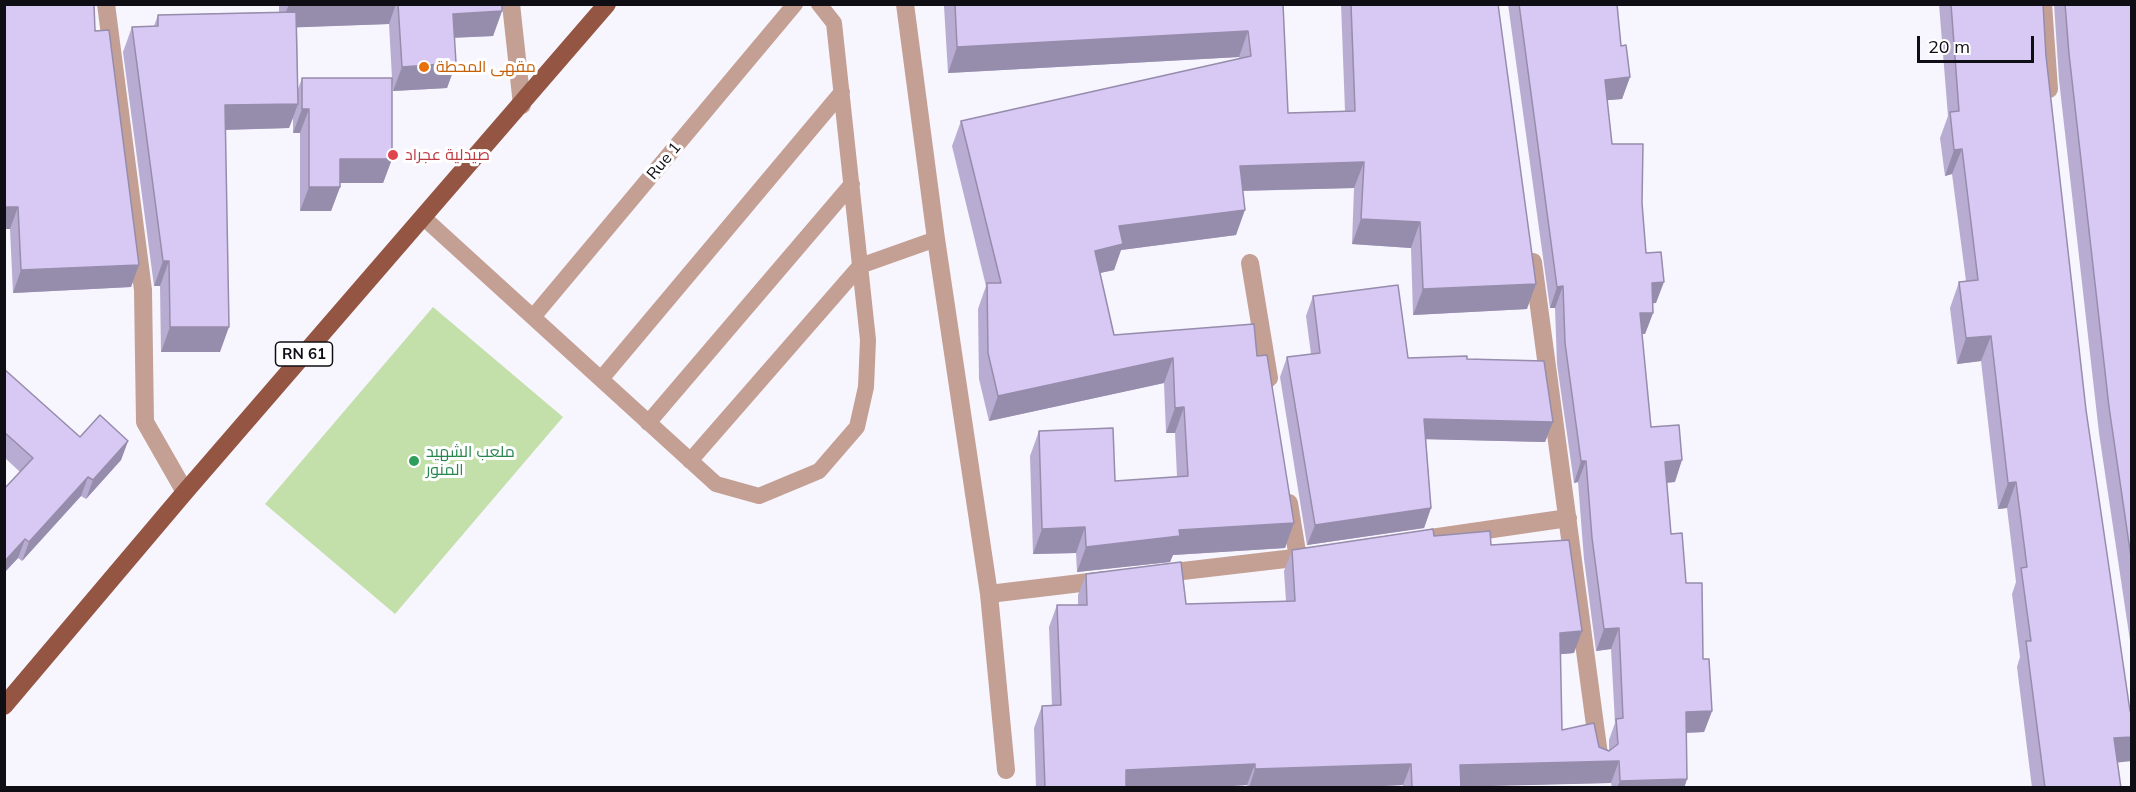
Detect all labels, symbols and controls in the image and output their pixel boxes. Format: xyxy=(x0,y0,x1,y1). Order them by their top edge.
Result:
scale bar xyxy=(1920,24,2037,62)
text: 20 m xyxy=(1928,35,1970,58)
place label: مقهى المحطة xyxy=(436,57,536,77)
marker: مقهى المحطة xyxy=(417,60,431,74)
street label: Rue 1 xyxy=(643,138,685,184)
place label: صيدلية عجراد xyxy=(405,145,490,165)
marker: صيدلية عجراد xyxy=(386,148,400,162)
road number: RN 61 xyxy=(276,342,332,366)
place label: ملعب الشهيد المنور xyxy=(426,442,515,480)
marker: ملعب الشهيد المنور xyxy=(407,454,421,468)

